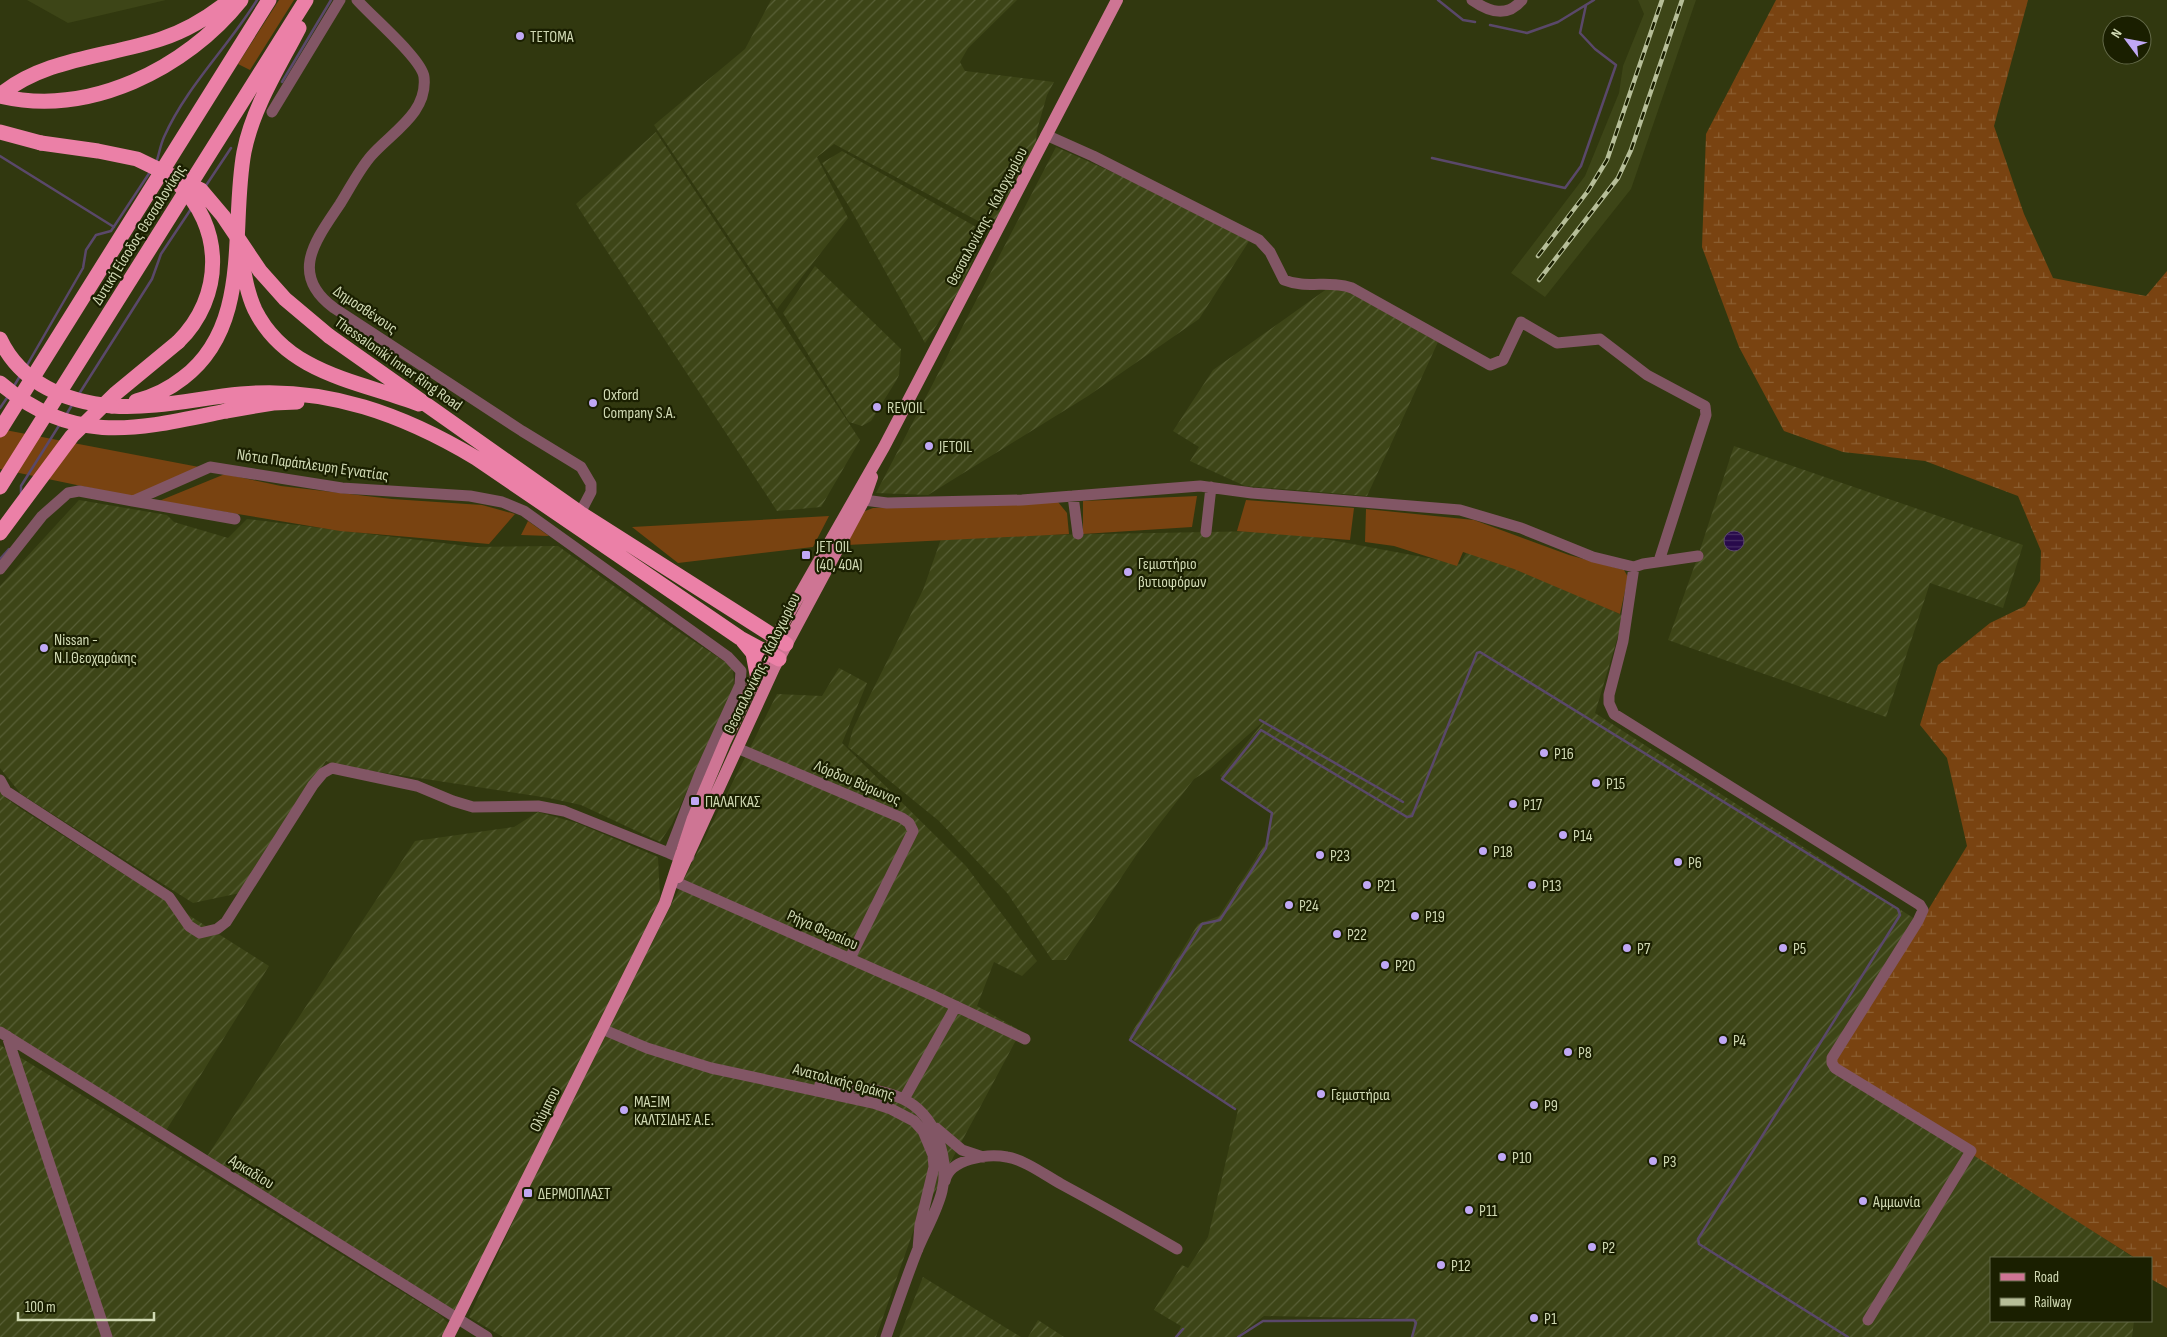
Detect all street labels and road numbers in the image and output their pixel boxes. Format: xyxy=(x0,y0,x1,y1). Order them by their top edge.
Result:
street label: Θεσσαλονίκης - Καλοχωρίου xyxy=(943,144,1032,289)
street label: Δυτική Είσοδος Θεσσαλονίκης xyxy=(88,161,190,309)
street label: Δημοσθένους xyxy=(330,282,401,339)
street label: Thessaloniki Inner Ring Road xyxy=(331,313,466,415)
street label: Νότια Παράπλευρη Εγνατίας xyxy=(236,445,390,486)
street label: Θεσσαλονίκης - Καλοχωρίου xyxy=(720,590,805,737)
street label: Λόρδου Βύρωνος xyxy=(810,756,903,810)
street label: Ρήγα Φεραίου xyxy=(784,906,861,954)
street label: Ανατολικής Θράκης xyxy=(790,1059,897,1105)
street label: Ολύμπου xyxy=(526,1084,565,1135)
street label: Αρκαδίου xyxy=(224,1150,277,1194)

